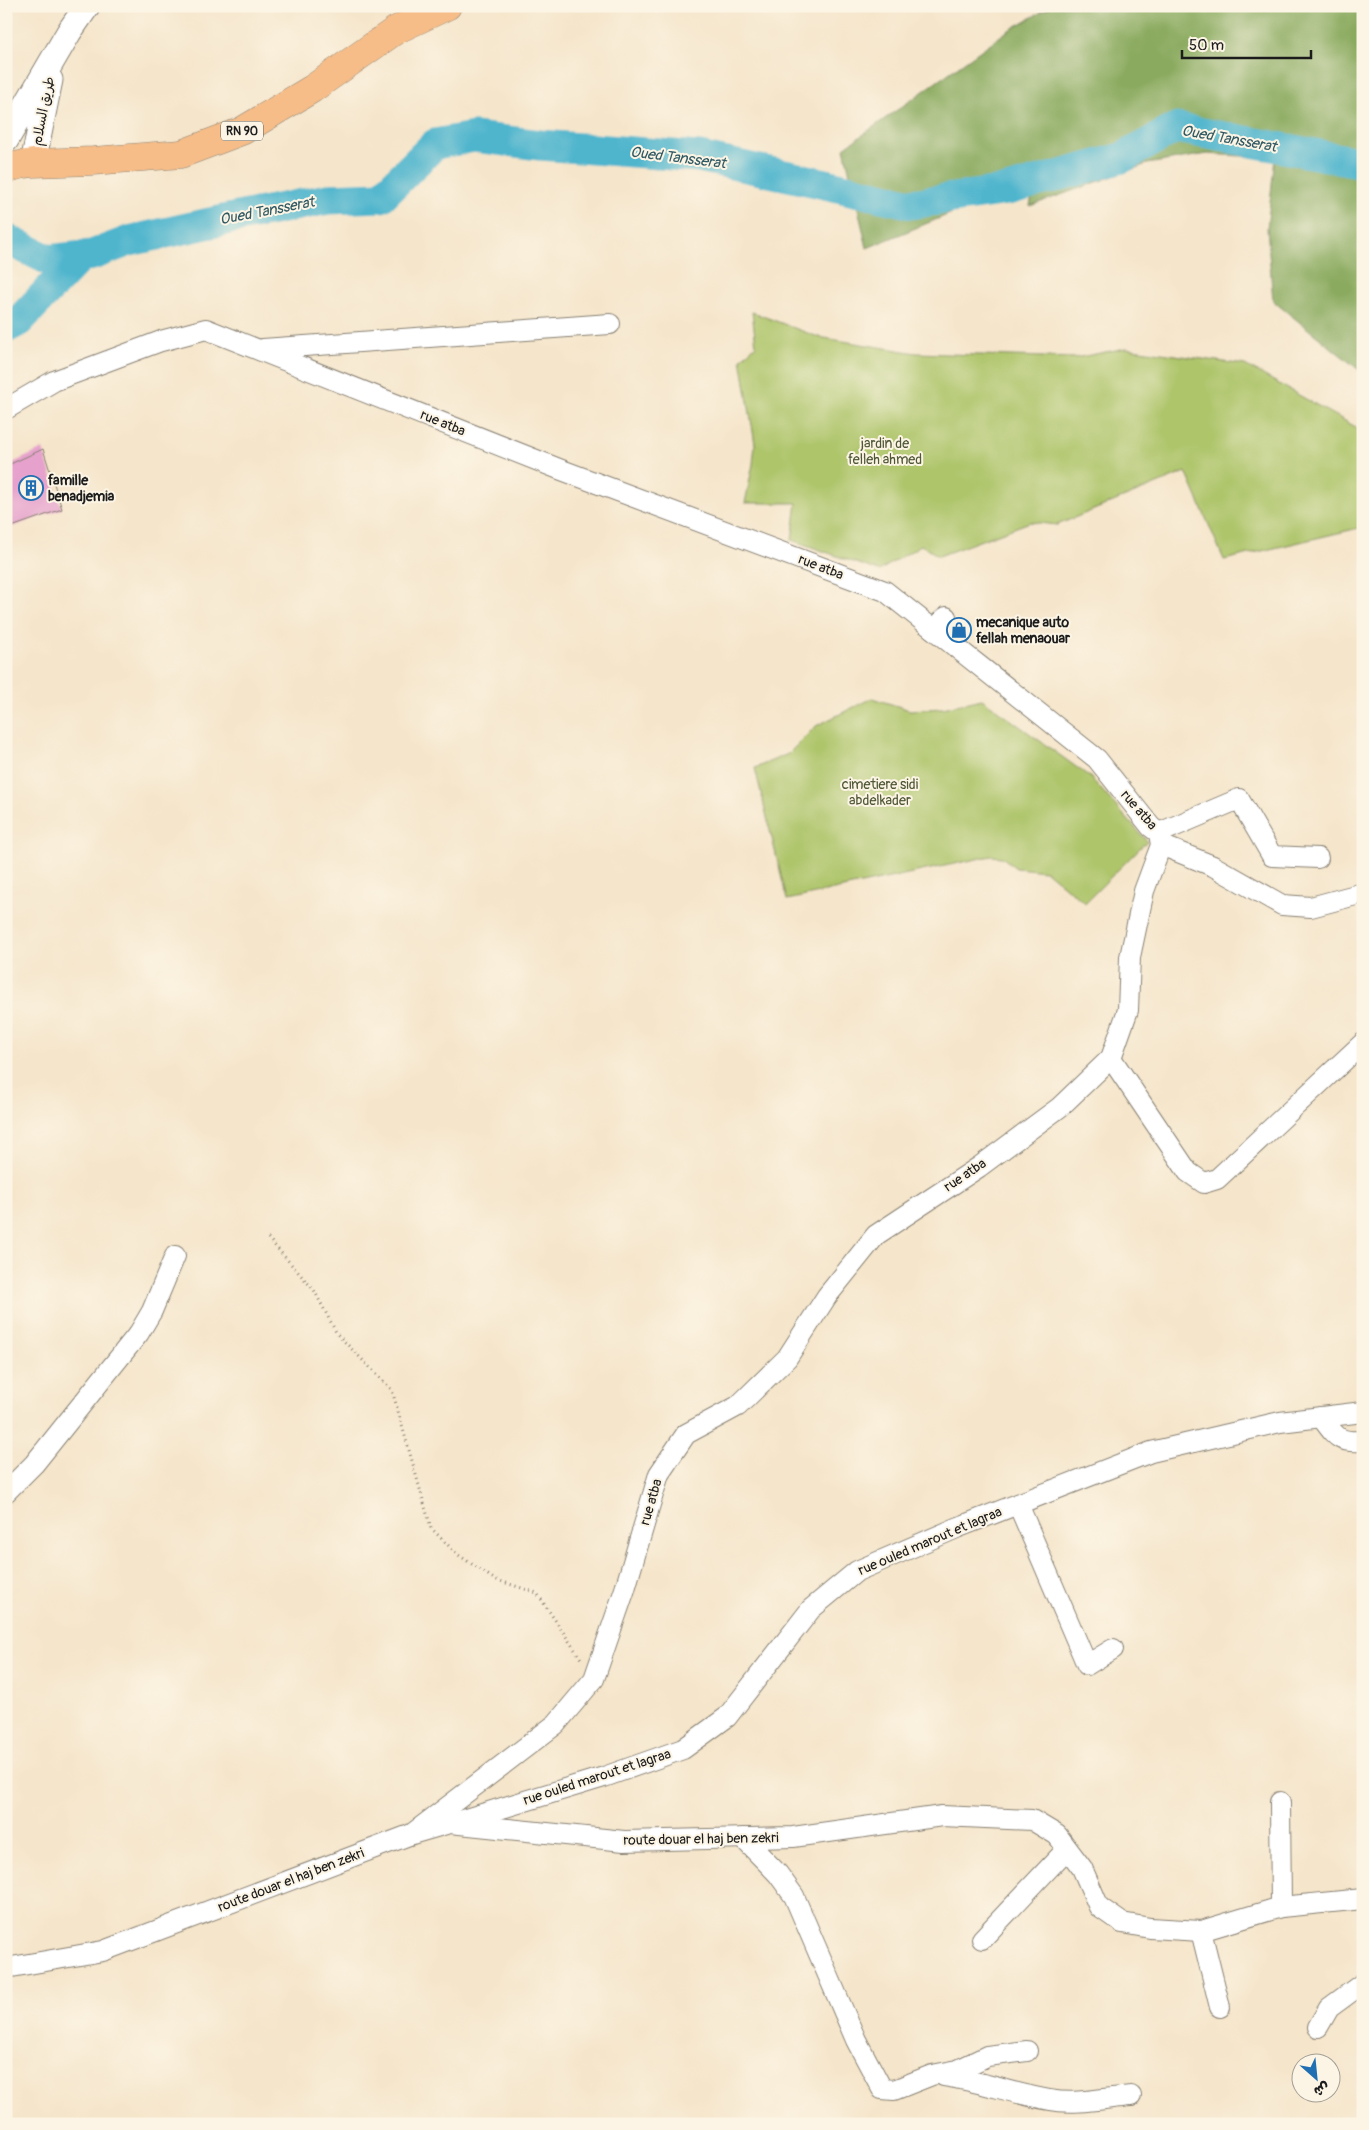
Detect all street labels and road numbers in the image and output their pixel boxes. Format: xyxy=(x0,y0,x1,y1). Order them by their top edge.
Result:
street label: طريق السلام xyxy=(28,75,60,147)
road number: RN 90 xyxy=(221,122,263,140)
street label: rue atba xyxy=(418,406,468,440)
street label: rue atba xyxy=(796,551,846,583)
street label: rue atba xyxy=(1117,787,1161,833)
street label: rue atba xyxy=(941,1155,989,1195)
street label: rue atba xyxy=(636,1477,666,1527)
street label: rue ouled marout et lagraa xyxy=(856,1503,1004,1579)
street label: rue ouled marout et lagraa xyxy=(521,1745,673,1809)
street label: route douar el haj ben zekri xyxy=(623,1829,779,1849)
street label: route douar el haj ben zekri xyxy=(216,1844,367,1916)

